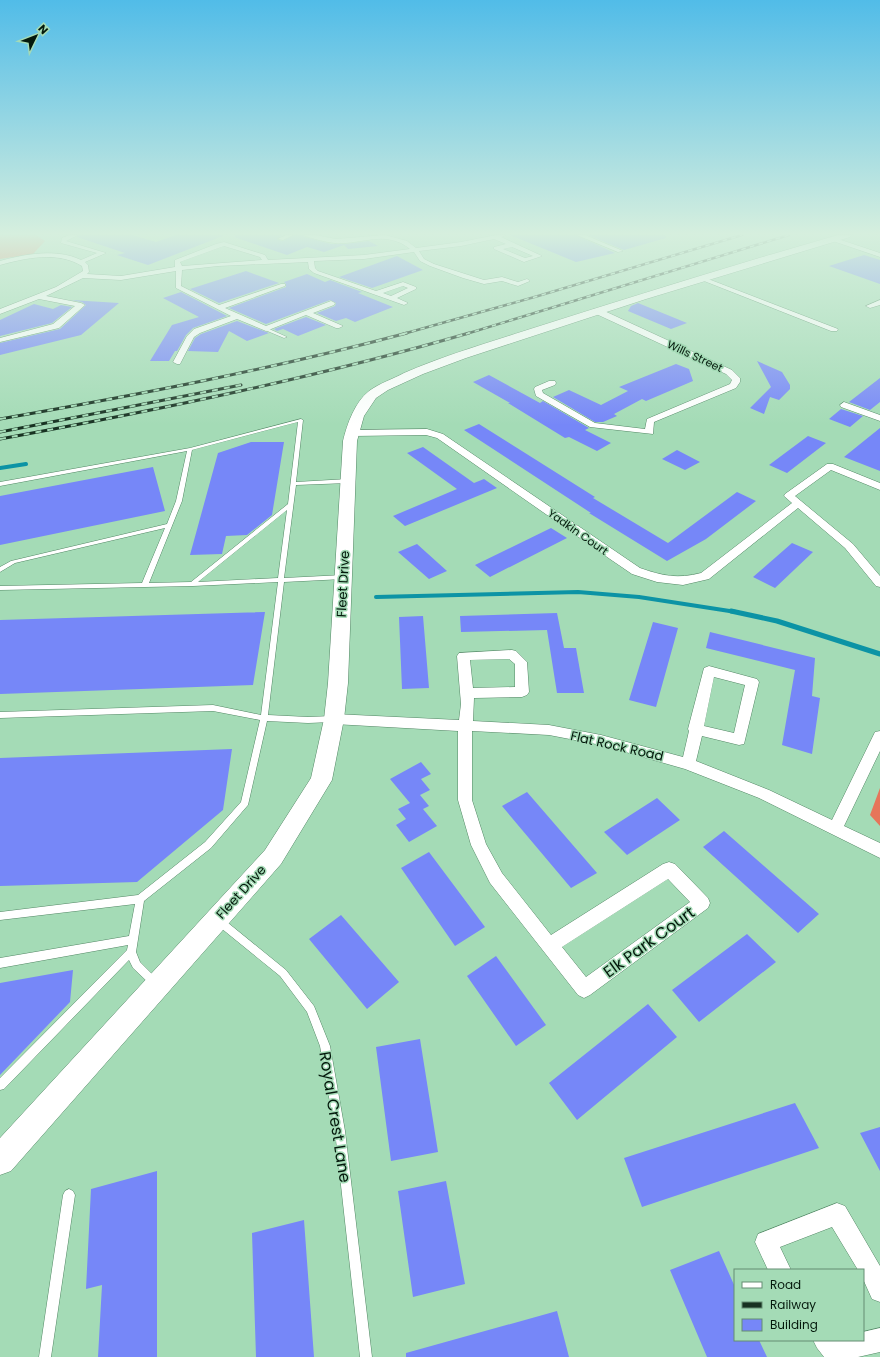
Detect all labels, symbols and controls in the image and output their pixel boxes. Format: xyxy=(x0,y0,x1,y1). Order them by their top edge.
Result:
north arrow xyxy=(16,16,56,56)
text: N xyxy=(35,21,52,38)
street label: Wills Street xyxy=(665,336,725,376)
street label: Yadkin Court xyxy=(545,505,611,559)
street label: Fleet Drive xyxy=(332,550,354,618)
street label: Flat Rock Road xyxy=(569,726,665,766)
street label: Fleet Drive xyxy=(212,861,270,923)
street label: Elk Park Court xyxy=(599,901,700,983)
street label: Royal Crest Lane xyxy=(313,1050,357,1184)
legend xyxy=(734,1269,864,1341)
text: Road xyxy=(770,1276,801,1293)
text: Railway xyxy=(770,1296,816,1313)
text: Building xyxy=(770,1316,818,1333)

